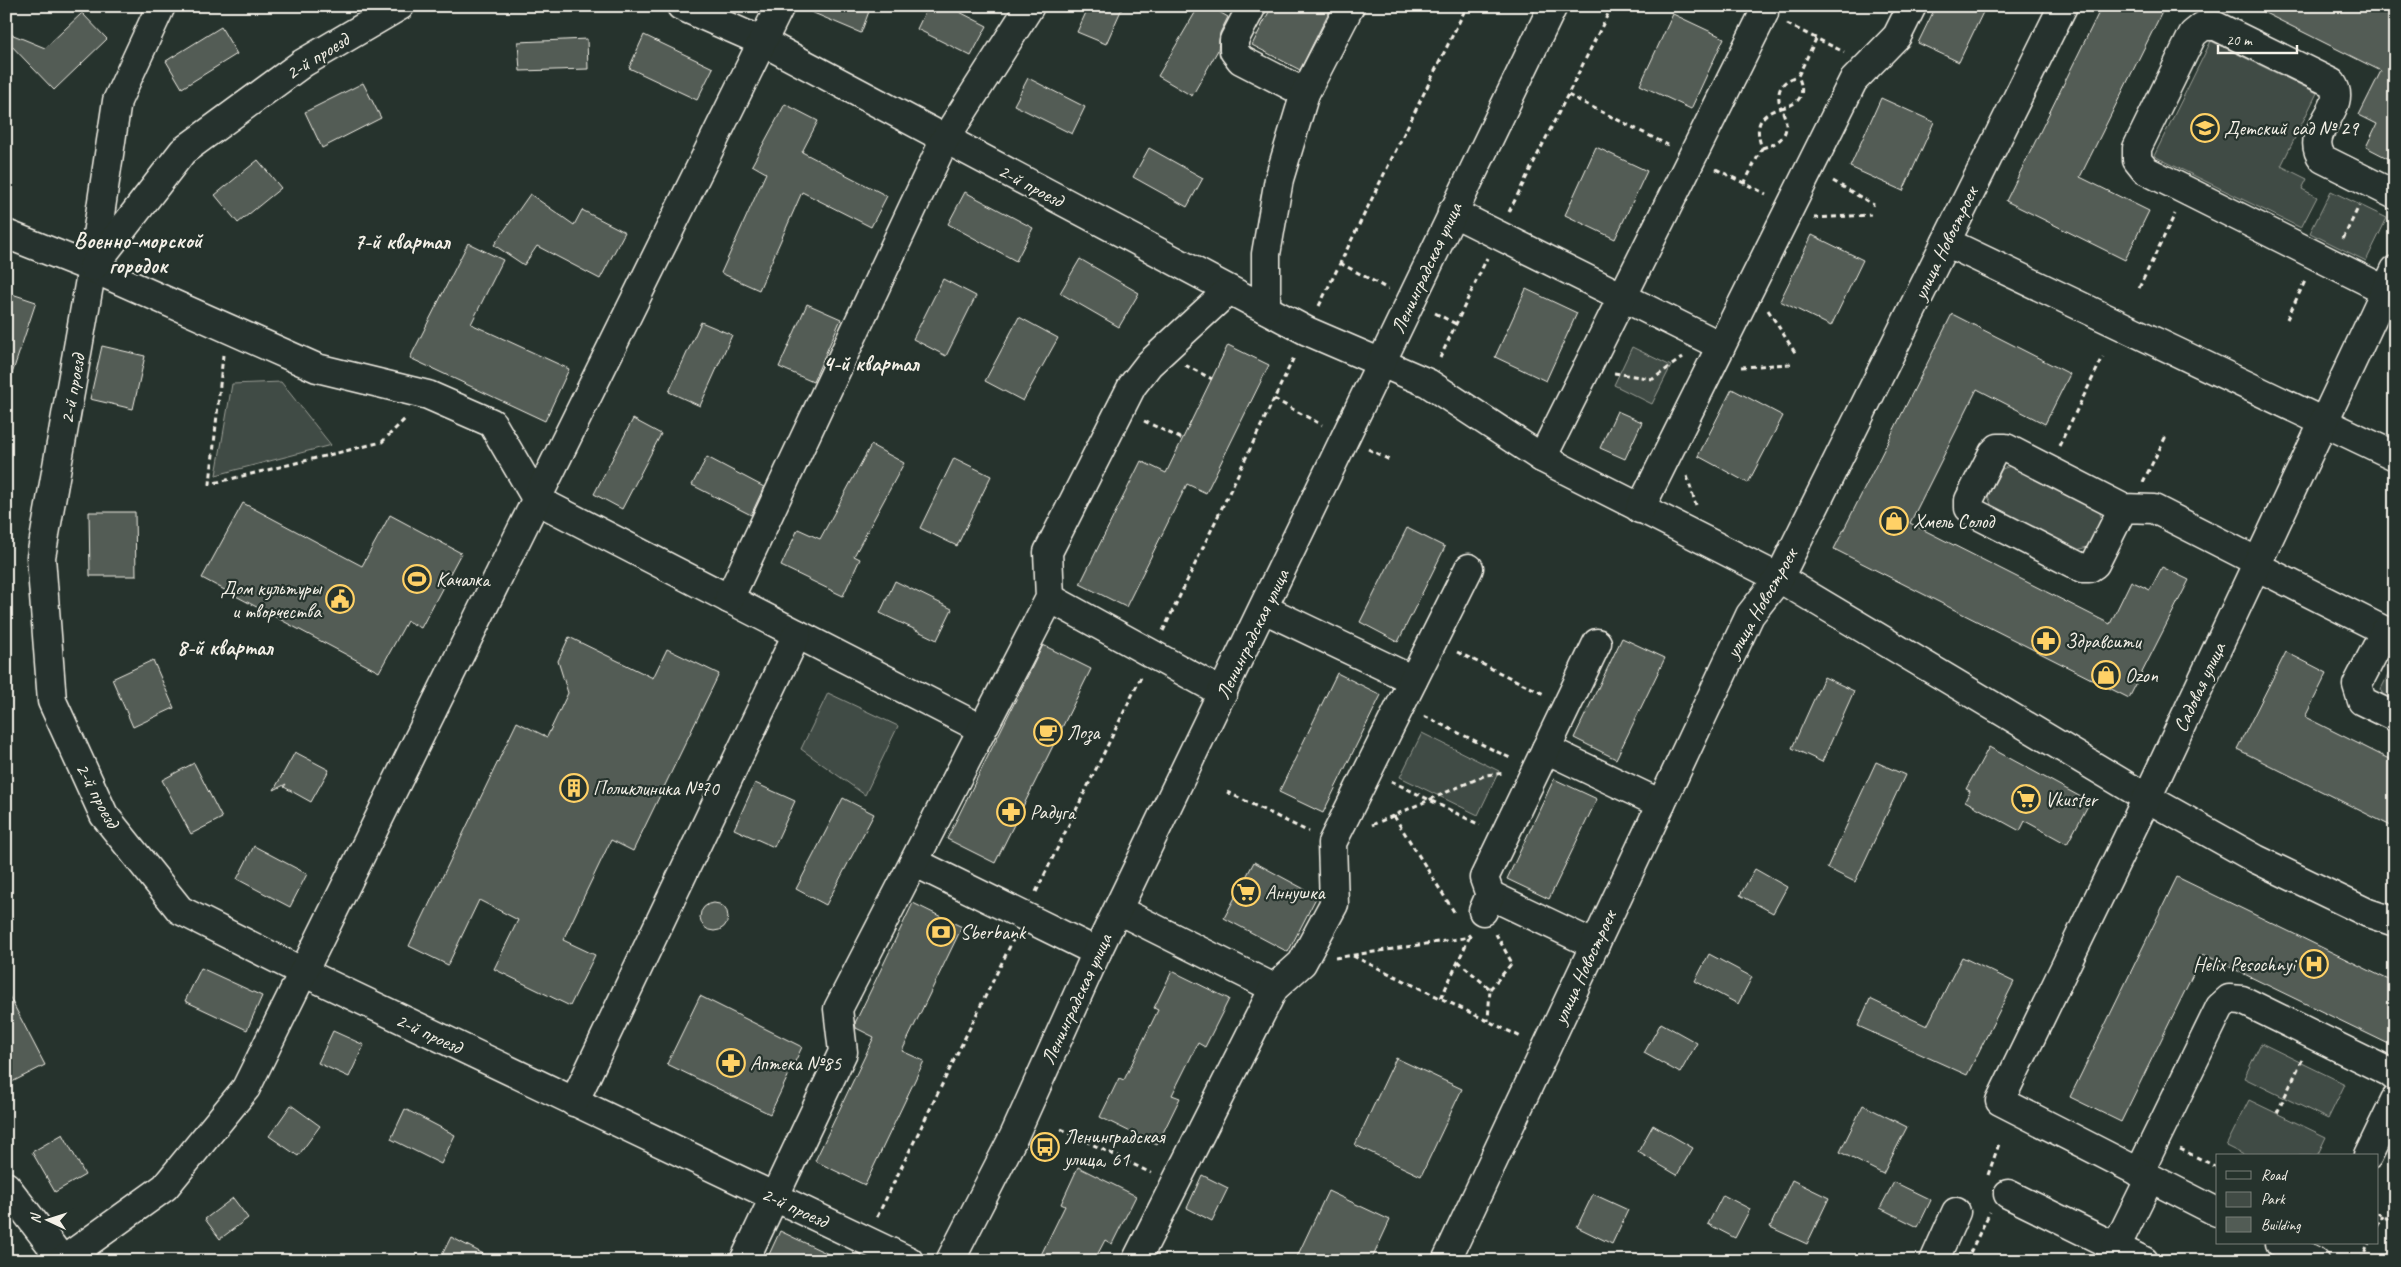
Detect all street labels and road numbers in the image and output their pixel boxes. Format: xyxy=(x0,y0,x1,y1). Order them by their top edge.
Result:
street label: 2-й проезд xyxy=(281,26,355,86)
street label: 2-й проезд xyxy=(994,158,1069,214)
street label: улица Новостроек xyxy=(1907,181,1984,305)
street label: Ленинградская улица xyxy=(1385,197,1469,338)
street label: 2-й проезд xyxy=(54,350,91,426)
street label: улица Новостроек xyxy=(1719,543,1804,663)
street label: Ленинградская улица xyxy=(1210,563,1296,703)
street label: Садовая улица xyxy=(2168,637,2232,736)
street label: 2-й проезд xyxy=(70,758,126,834)
street label: улица Новостроек xyxy=(1547,905,1622,1029)
street label: Ленинградская улица xyxy=(1035,928,1119,1069)
street label: 2-й проезд xyxy=(392,1007,468,1060)
street label: 2-й проезд xyxy=(758,1181,834,1234)

